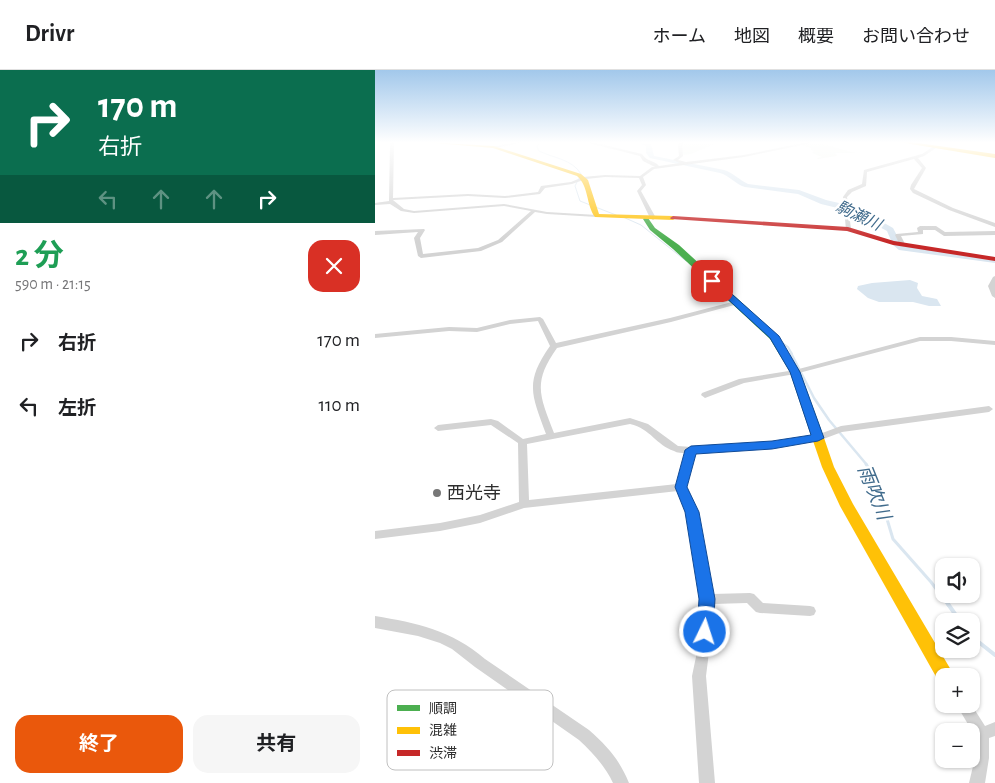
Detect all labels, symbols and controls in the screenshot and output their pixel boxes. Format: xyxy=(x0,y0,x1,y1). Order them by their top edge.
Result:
text: Drivr xyxy=(25,22,74,46)
text: ホーム xyxy=(653,28,706,46)
text: 地図 xyxy=(734,28,770,46)
text: 概要 xyxy=(798,28,834,46)
text: お問い合わせ xyxy=(862,28,970,46)
text: 170 m xyxy=(98,89,178,124)
icon: right xyxy=(15,90,80,155)
text: 右折 xyxy=(98,136,142,158)
icon: left xyxy=(94,185,122,213)
icon: ahead xyxy=(147,185,175,213)
icon: ahead xyxy=(200,185,228,213)
icon: right xyxy=(253,185,281,213)
water label: 駒瀬川 xyxy=(833,198,886,234)
button: close xyxy=(308,240,360,292)
text: 2 分 xyxy=(15,241,64,271)
pin xyxy=(691,260,733,302)
icon: arrive xyxy=(698,267,726,295)
text: 590 m · 21:15 xyxy=(15,276,91,292)
icon: right xyxy=(15,327,43,355)
text: 170 m xyxy=(317,331,360,350)
text: 右折 xyxy=(58,334,96,353)
icon: left xyxy=(15,392,43,420)
text: 110 m xyxy=(319,396,360,415)
text: 左折 xyxy=(58,399,96,418)
water label: 雨吹川 xyxy=(854,462,895,524)
place label: 西光寺 xyxy=(447,484,501,503)
marker: 西光寺 xyxy=(431,487,443,499)
map controls xyxy=(935,558,980,768)
button: sound xyxy=(935,558,980,603)
position arrow xyxy=(678,605,730,657)
button: layers xyxy=(935,613,980,658)
button: + xyxy=(935,668,980,713)
legend xyxy=(387,690,553,770)
text: 順調 xyxy=(429,702,457,716)
button: 終了 xyxy=(15,715,183,773)
button: 共有 xyxy=(193,715,360,773)
text: 混雑 xyxy=(429,722,457,738)
button: − xyxy=(935,723,980,768)
text: 渋滞 xyxy=(429,746,457,761)

